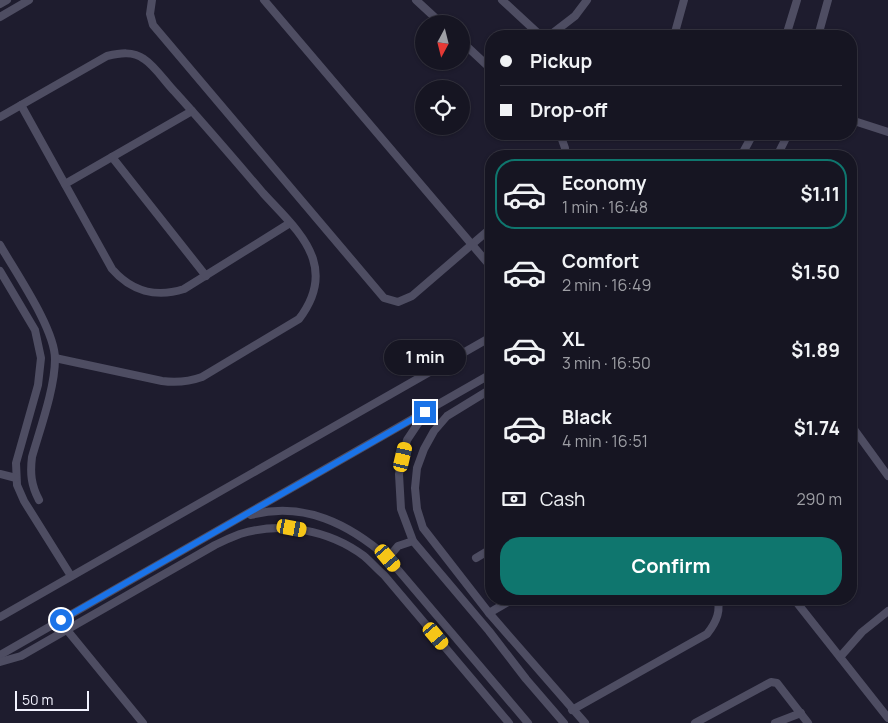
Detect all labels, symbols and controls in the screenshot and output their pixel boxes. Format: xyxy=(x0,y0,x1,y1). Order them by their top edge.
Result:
north arrow xyxy=(415,15,470,70)
map controls xyxy=(415,15,470,135)
text: Pickup xyxy=(530,48,592,74)
button: locate xyxy=(415,80,470,135)
text: Drop-off xyxy=(530,97,607,123)
text: Economy xyxy=(562,170,646,196)
icon: car xyxy=(502,172,547,217)
text: $1.11 xyxy=(800,181,840,207)
text: 1 min · 16:48 xyxy=(562,196,648,218)
text: Comfort xyxy=(562,248,639,274)
icon: car xyxy=(502,250,547,295)
text: $1.50 xyxy=(791,259,840,285)
text: 2 min · 16:49 xyxy=(562,274,651,296)
text: XL xyxy=(562,326,585,352)
icon: car xyxy=(502,328,547,373)
text: $1.89 xyxy=(791,337,840,363)
callout: 1 min xyxy=(384,340,466,374)
text: 1 min xyxy=(405,346,445,368)
text: 3 min · 16:50 xyxy=(562,352,651,374)
route end xyxy=(414,401,436,423)
text: Black xyxy=(562,404,611,430)
icon: car xyxy=(502,406,547,451)
text: $1.74 xyxy=(794,415,840,441)
text: 4 min · 16:51 xyxy=(562,430,648,452)
car xyxy=(392,441,413,473)
icon: cash xyxy=(500,485,528,513)
text: Cash xyxy=(540,486,585,512)
text: 290 m xyxy=(796,488,842,510)
car xyxy=(275,518,308,538)
button: Confirm xyxy=(500,537,842,595)
car xyxy=(372,542,403,574)
route start xyxy=(50,609,72,631)
car xyxy=(420,620,451,652)
scale bar xyxy=(15,688,89,711)
text: 50 m xyxy=(22,690,53,709)

